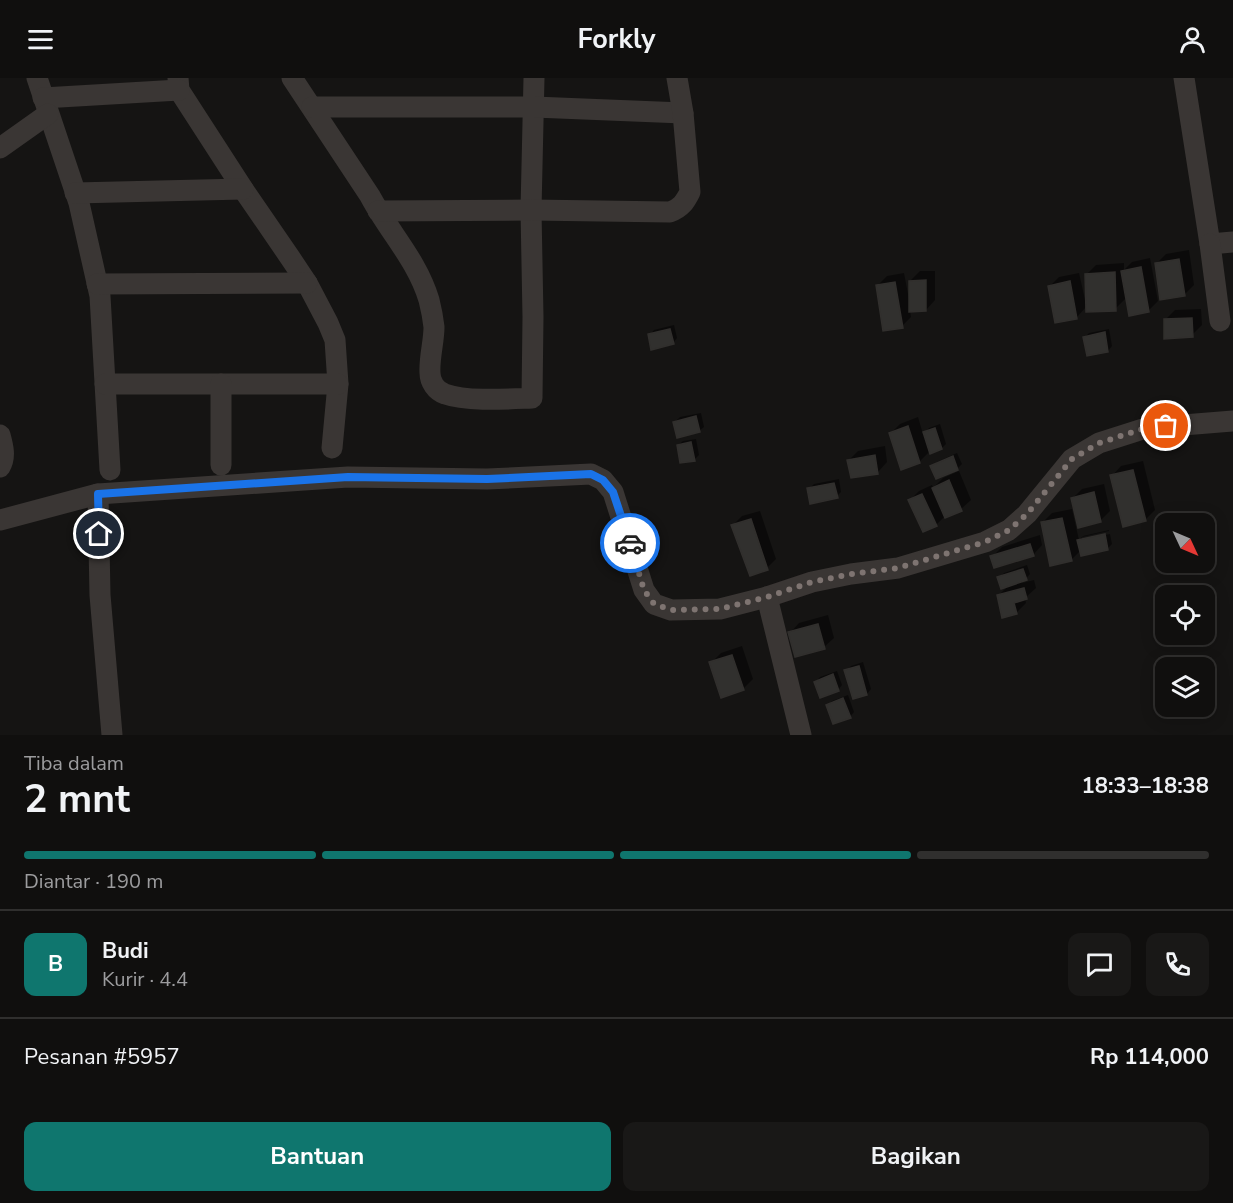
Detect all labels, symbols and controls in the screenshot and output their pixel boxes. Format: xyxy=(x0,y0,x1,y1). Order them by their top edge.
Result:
text: Forkly xyxy=(578,21,655,58)
icon: menu xyxy=(24,23,57,56)
icon: person xyxy=(1176,23,1209,56)
pin xyxy=(1140,400,1191,451)
icon: bag xyxy=(1149,409,1182,442)
pin xyxy=(73,508,124,559)
courier xyxy=(600,513,660,573)
north arrow xyxy=(1155,513,1215,573)
map controls xyxy=(1155,513,1215,717)
icon: home xyxy=(82,517,115,550)
icon: car xyxy=(614,527,647,560)
button: locate xyxy=(1155,585,1215,645)
button: layers xyxy=(1155,657,1215,717)
text: Tiba dalam xyxy=(24,750,124,777)
text: 18:33–18:38 xyxy=(1081,771,1209,801)
text: 2 mnt xyxy=(24,773,130,826)
text: Diantar · 190 m xyxy=(24,868,163,895)
button: chat xyxy=(1068,933,1131,996)
button: phone xyxy=(1146,933,1209,996)
text: Budi xyxy=(102,936,149,966)
text: B xyxy=(48,949,63,979)
text: Kurir · 4.4 xyxy=(102,966,188,993)
text: Pesanan #5957 xyxy=(24,1042,180,1072)
text: Rp 114,000 xyxy=(1090,1042,1209,1072)
button: Bantuan xyxy=(24,1122,611,1191)
button: Bagikan xyxy=(623,1122,1209,1191)

